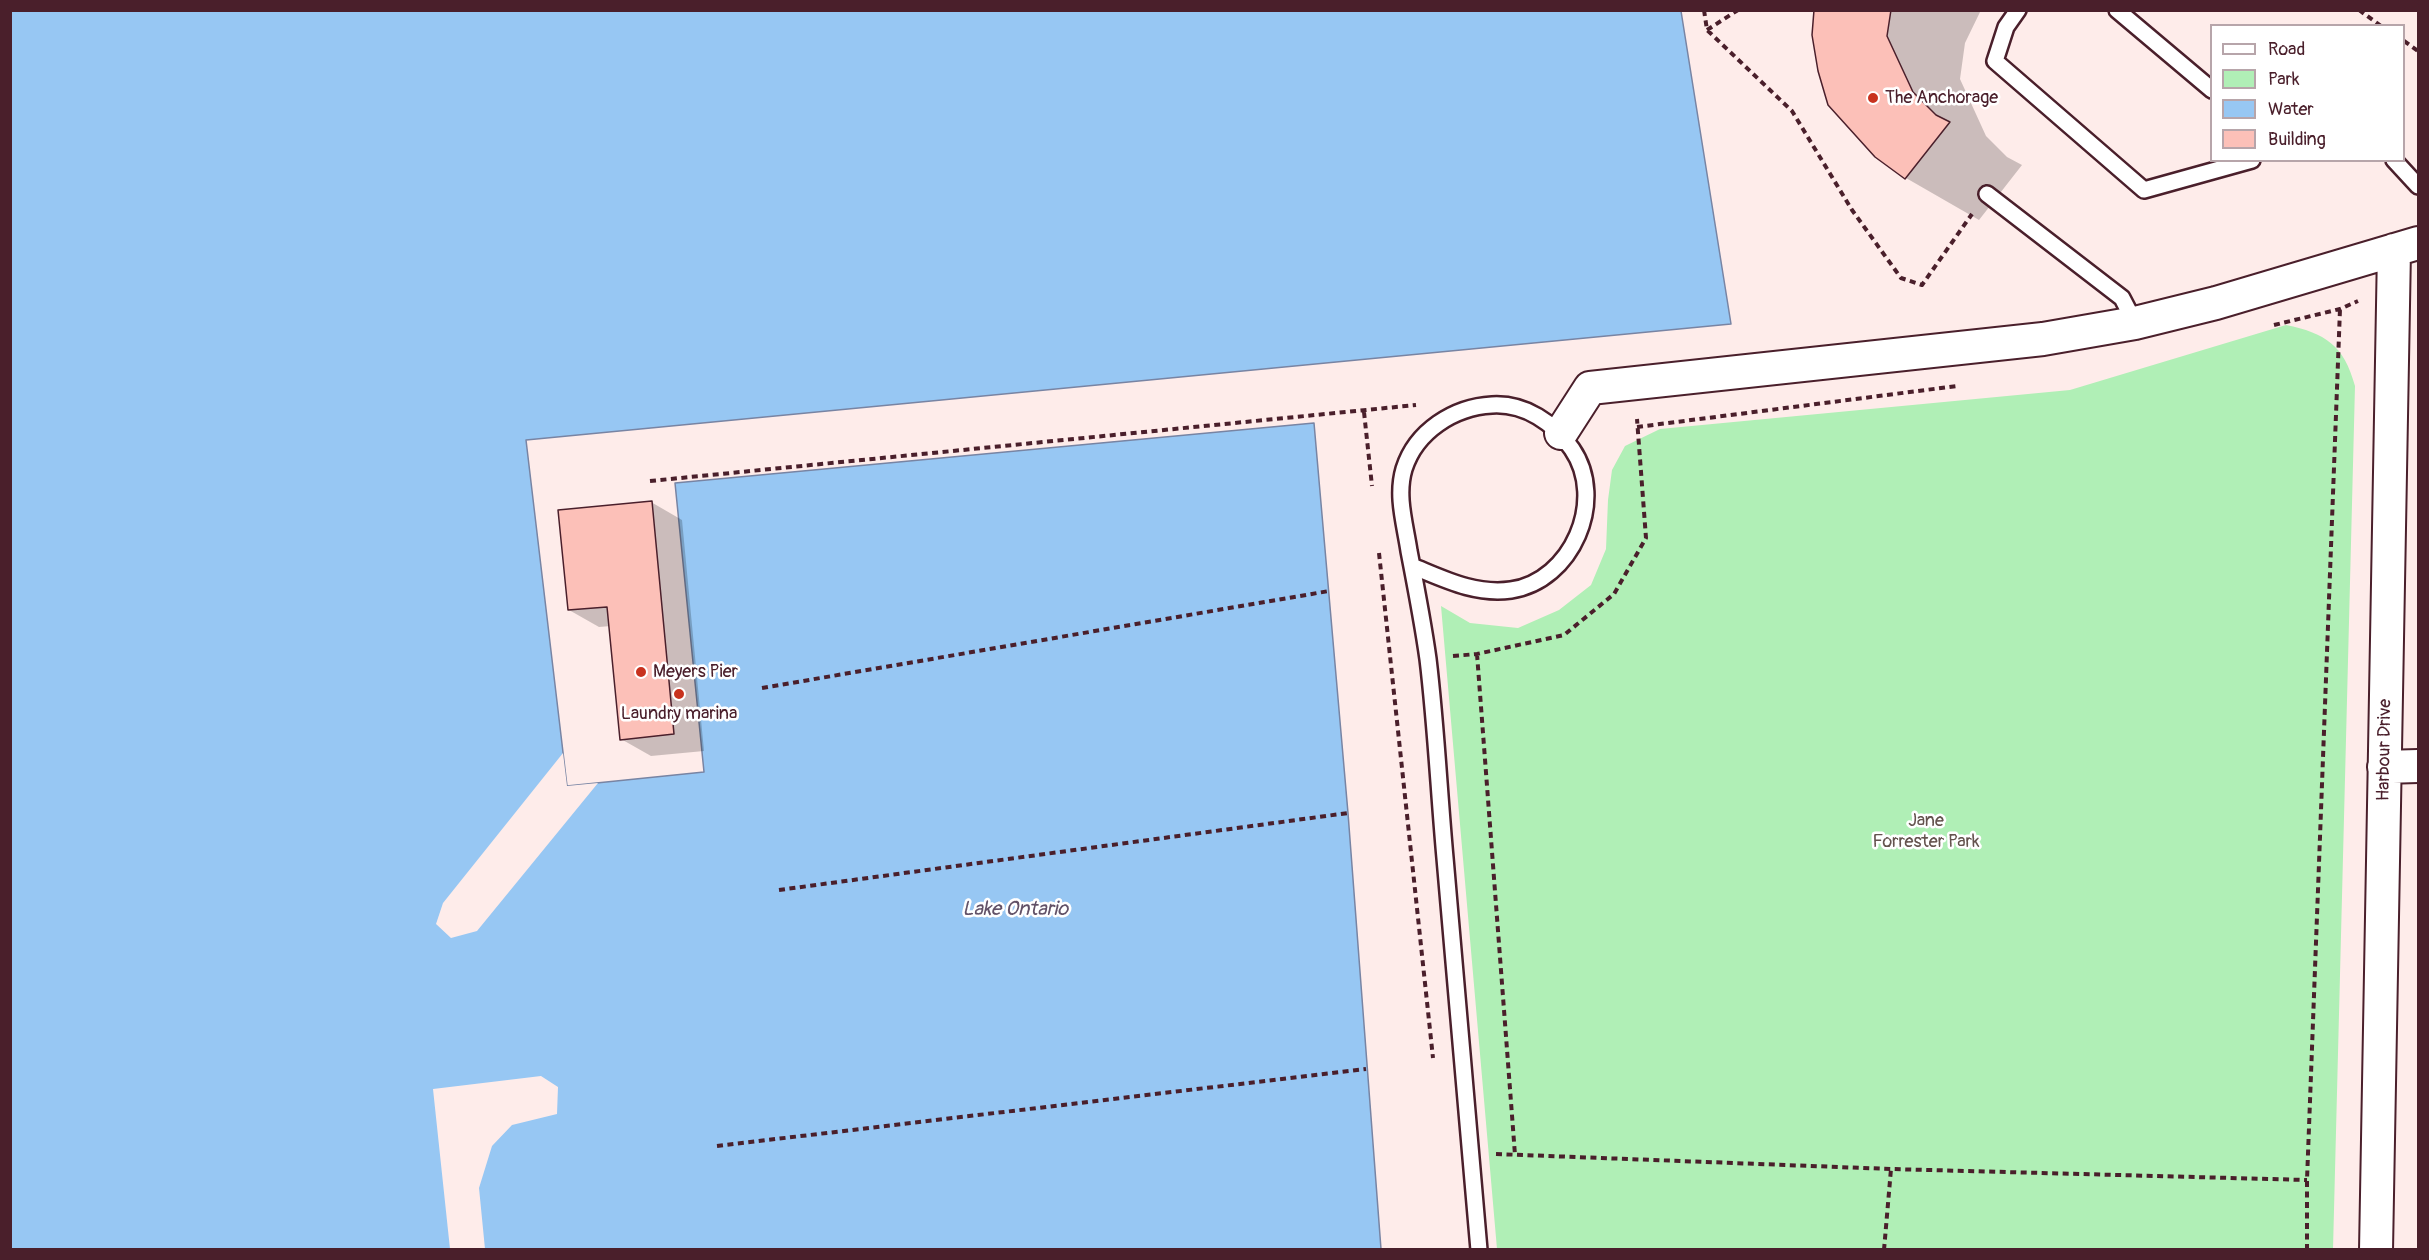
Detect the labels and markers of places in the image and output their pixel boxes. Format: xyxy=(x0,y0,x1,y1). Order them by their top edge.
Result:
place label: The Anchorage xyxy=(1885,87,1998,109)
marker: The Anchorage xyxy=(1866,91,1880,105)
place label: Meyers Pier xyxy=(653,661,738,683)
marker: Meyers Pier xyxy=(634,665,648,679)
marker: Laundry marina xyxy=(672,687,686,701)
place label: Laundry marina xyxy=(621,703,737,725)

